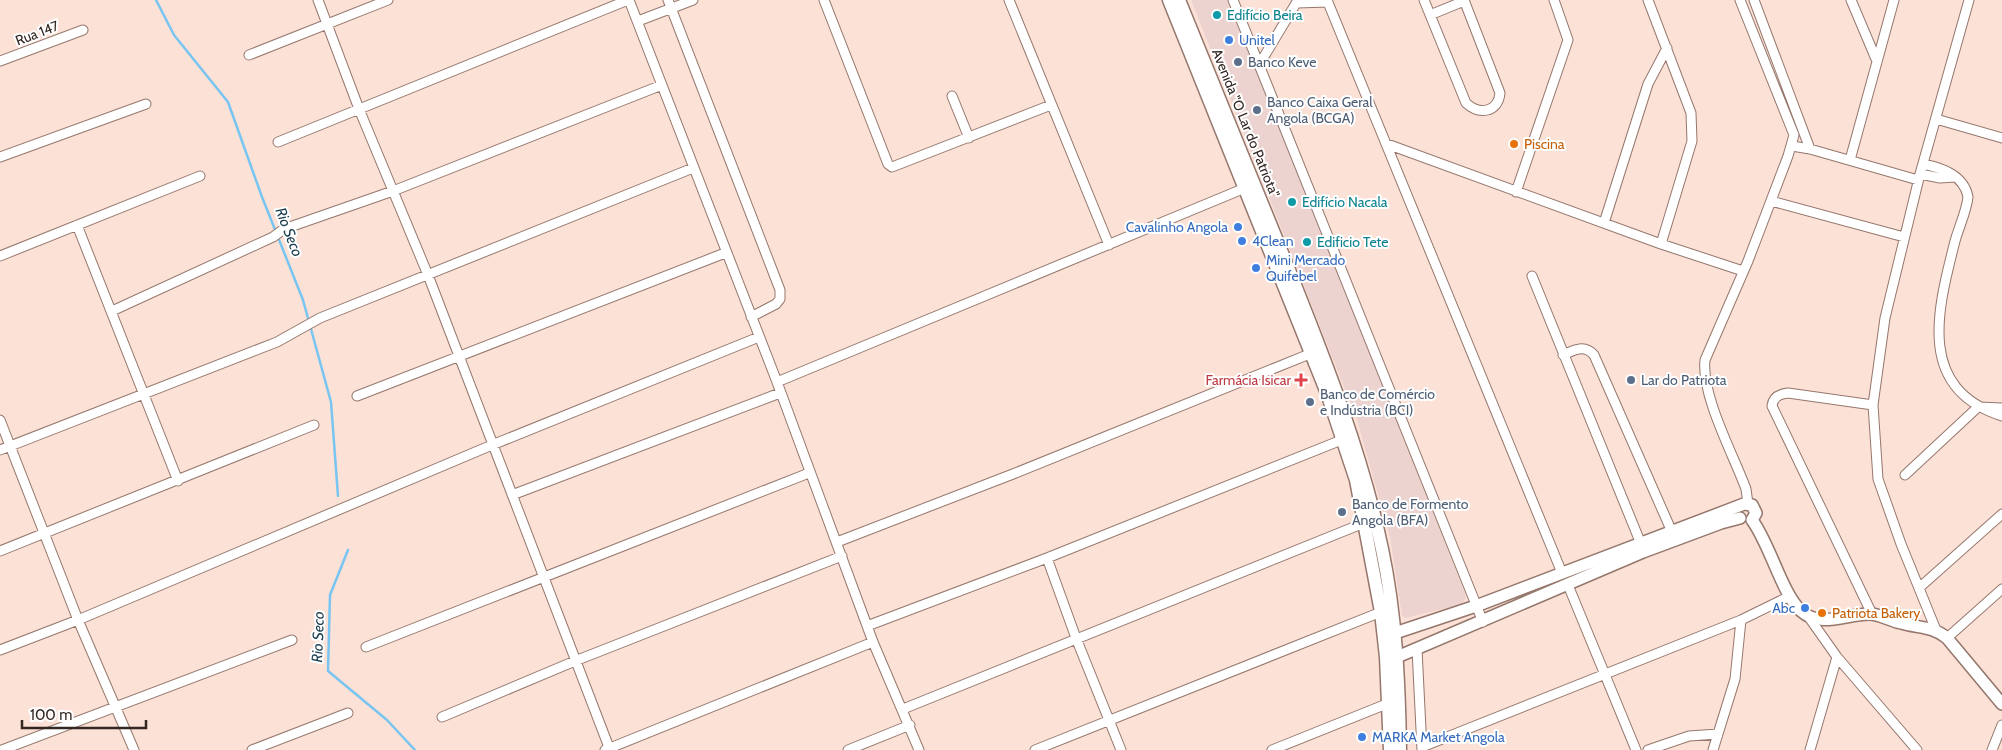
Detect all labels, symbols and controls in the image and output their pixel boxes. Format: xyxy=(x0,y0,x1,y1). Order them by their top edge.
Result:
place label: Edifício Beira xyxy=(1227,6,1303,24)
marker: Edifício Beira xyxy=(1211,9,1223,21)
street label: Rua 147 xyxy=(13,17,61,49)
place label: Unitel xyxy=(1239,31,1276,49)
marker: Unitel xyxy=(1223,34,1235,46)
street label: Avenida "O Lar do Patriota" xyxy=(1208,46,1284,200)
place label: Banco Keve xyxy=(1248,53,1317,71)
marker: Banco Keve xyxy=(1232,56,1244,68)
place label: Banco Caixa Geral Angola (BCGA) xyxy=(1267,93,1373,127)
marker: Banco Caixa Geral Angola (BCGA) xyxy=(1251,104,1263,116)
place label: Piscina xyxy=(1524,135,1565,153)
marker: Piscina xyxy=(1508,138,1520,150)
place label: Edifício Nacala xyxy=(1302,193,1388,211)
marker: Edifício Nacala xyxy=(1286,196,1298,208)
water label: Rio Seco xyxy=(271,205,307,259)
place label: Cavalinho Angola xyxy=(1126,218,1228,236)
marker: Cavalinho Angola xyxy=(1232,221,1244,233)
place label: 4Clean xyxy=(1252,232,1294,250)
place label: Edificio Tete xyxy=(1317,233,1388,251)
marker: 4Clean xyxy=(1236,235,1248,247)
marker: Edificio Tete xyxy=(1301,236,1313,248)
place label: Mini Mercado Quifebel xyxy=(1266,251,1346,285)
marker: Mini Mercado Quifebel xyxy=(1250,262,1262,274)
place label: Farmácia Isicar xyxy=(1205,371,1292,389)
place label: Lar do Patriota xyxy=(1641,371,1727,389)
marker: Farmácia Isicar xyxy=(1295,374,1307,386)
marker: Lar do Patriota xyxy=(1625,374,1637,386)
place label: Banco de Comércio e Indústria (BCI) xyxy=(1320,385,1435,419)
marker: Banco de Comércio e Indústria (BCI) xyxy=(1304,396,1316,408)
place label: Banco de Formento Angola (BFA) xyxy=(1352,495,1469,529)
marker: Banco de Formento Angola (BFA) xyxy=(1336,506,1348,518)
place label: Abc xyxy=(1772,599,1795,617)
marker: Abc xyxy=(1799,602,1811,614)
place label: Patriota Bakery xyxy=(1832,604,1920,622)
marker: Patriota Bakery xyxy=(1816,607,1828,619)
water label: Rio Seco xyxy=(308,611,328,663)
scale bar xyxy=(22,698,146,730)
text: 100 m xyxy=(30,706,72,724)
place label: MARKA Market Angola xyxy=(1372,728,1505,746)
marker: MARKA Market Angola xyxy=(1356,731,1368,743)

